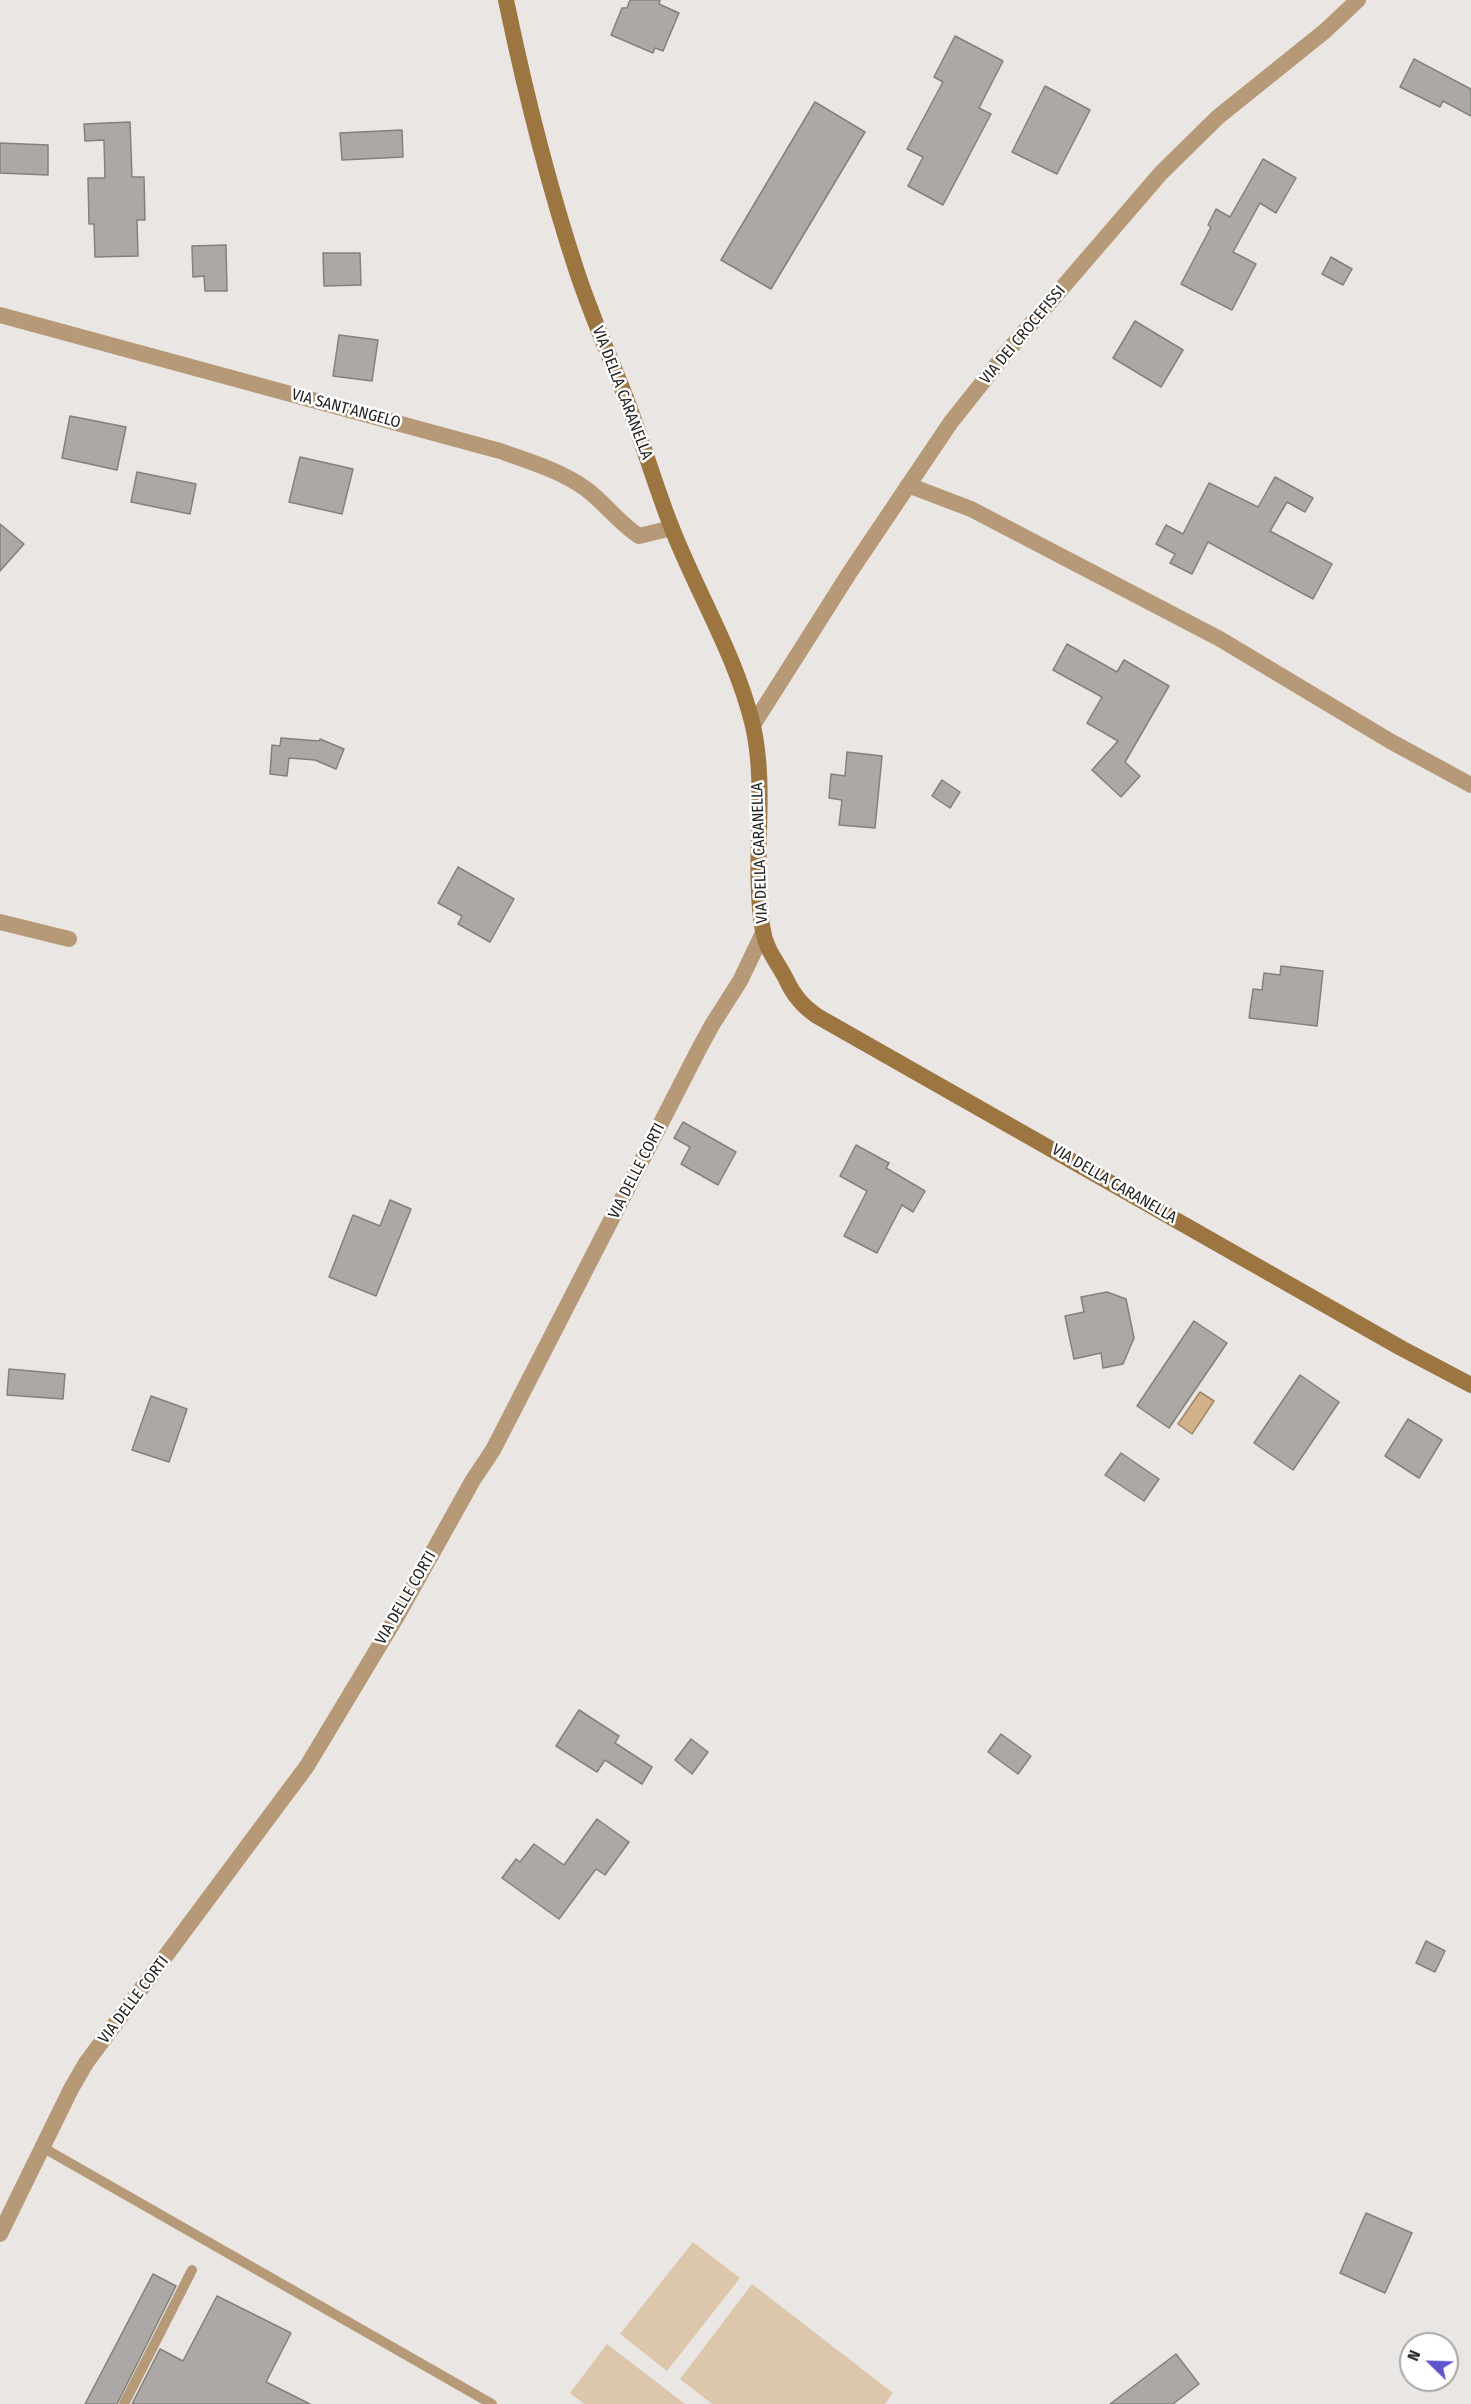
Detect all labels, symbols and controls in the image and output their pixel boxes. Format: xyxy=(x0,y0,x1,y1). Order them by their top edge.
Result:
street label: VIA DEI CROCEFISSI xyxy=(976,282,1070,388)
street label: VIA DELLA CARANELLA xyxy=(588,324,656,462)
street label: VIA SANT'ANGELO xyxy=(289,385,403,433)
street label: VIA DELLA CARANELLA xyxy=(748,782,772,924)
street label: VIA DELLE CORTI xyxy=(605,1120,669,1222)
street label: VIA DELLA CARANELLA xyxy=(1048,1140,1180,1228)
street label: VIA DELLE CORTI xyxy=(372,1548,440,1648)
street label: VIA DELLE CORTI xyxy=(95,1952,173,2048)
north arrow xyxy=(1399,2332,1459,2392)
text: N xyxy=(1403,2347,1424,2364)

